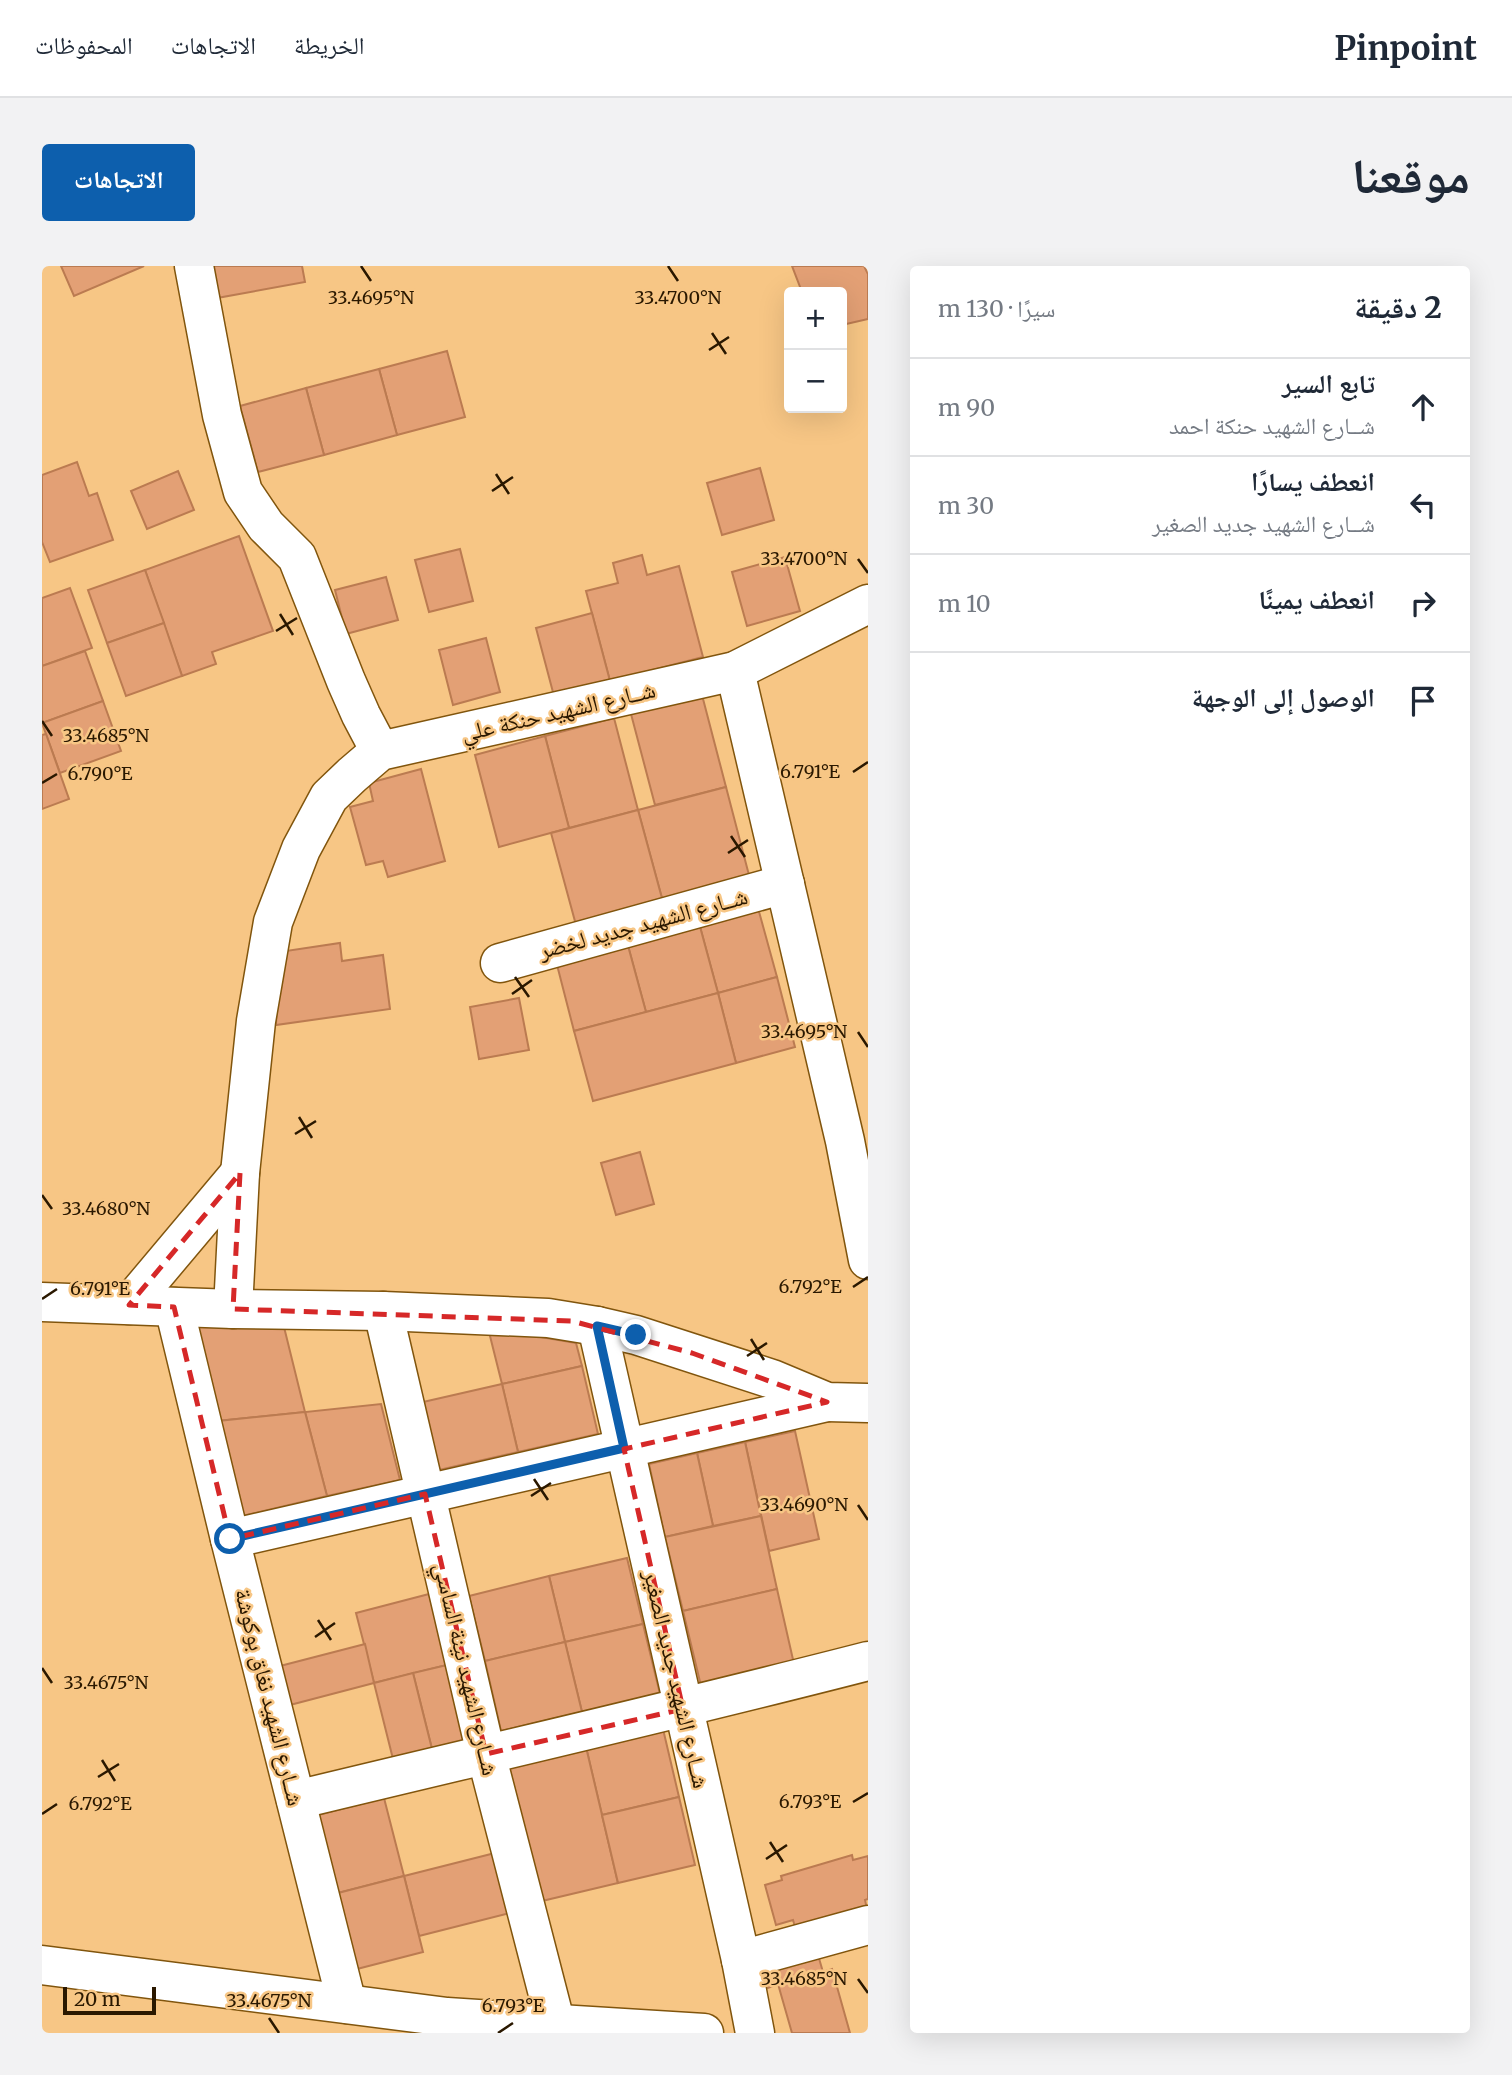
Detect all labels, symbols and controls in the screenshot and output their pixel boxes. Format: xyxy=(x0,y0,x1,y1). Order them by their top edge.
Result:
text: Pinpoint xyxy=(1334,28,1477,69)
text: المحفوظات xyxy=(35,30,133,61)
text: الاتجاهات xyxy=(171,30,256,61)
text: الخريطة xyxy=(294,30,365,61)
button: الاتجاهات xyxy=(42,144,195,221)
text: موقعنا xyxy=(1352,145,1470,206)
text: 33.4695°N xyxy=(328,286,414,309)
text: 33.4700°N xyxy=(635,286,722,309)
map controls xyxy=(784,287,847,413)
button: + xyxy=(784,287,847,350)
text: 2 دقيقة xyxy=(1354,288,1442,326)
text: سيرًا · 130 m xyxy=(938,294,1055,323)
button: − xyxy=(784,350,847,413)
text: تابع السير xyxy=(1282,367,1375,400)
icon: ahead xyxy=(1404,388,1442,426)
text: 90 m xyxy=(938,393,995,422)
text: شــارع الشهيد حنكة احمد xyxy=(1169,411,1375,440)
text: انعطف يسارًا xyxy=(1251,465,1375,498)
icon: left xyxy=(1404,486,1442,524)
text: 30 m xyxy=(938,491,994,520)
text: شــارع الشهيد جديد الصغير xyxy=(1152,509,1375,538)
text: 33.4700°N xyxy=(761,547,848,570)
text: انعطف يمينًا xyxy=(1259,583,1375,616)
icon: right xyxy=(1404,584,1442,622)
text: 10 m xyxy=(938,589,991,618)
street label: شــارع الشهيد حنكة علي xyxy=(458,675,659,752)
text: الوصول إلى الوجهة xyxy=(1192,681,1375,714)
icon: arrive xyxy=(1404,682,1442,720)
text: 33.4685°N xyxy=(63,724,149,747)
text: 6.791°E xyxy=(780,760,840,783)
text: 6.790°E xyxy=(68,762,133,785)
street label: شــارع الشهيد جديد لخضر xyxy=(534,881,751,966)
text: 33.4695°N xyxy=(761,1020,847,1043)
text: 33.4680°N xyxy=(62,1197,150,1220)
text: 6.792°E xyxy=(778,1275,842,1298)
text: 6.791°E xyxy=(70,1277,130,1300)
route end xyxy=(620,1319,651,1350)
text: 33.4690°N xyxy=(760,1493,848,1516)
route start xyxy=(214,1523,245,1554)
street label: شــارع الشهيد نينة الساسي xyxy=(424,1560,506,1779)
street label: شــارع الشهيد جديد الصغير xyxy=(637,1566,716,1791)
street label: شــارع الشهيد نغاق بوكوشة xyxy=(228,1585,311,1809)
text: 33.4675°N xyxy=(64,1671,148,1694)
text: 6.793°E xyxy=(779,1790,842,1813)
text: 6.792°E xyxy=(68,1792,132,1815)
text: 33.4685°N xyxy=(761,1967,847,1990)
scale bar xyxy=(63,1984,156,2016)
text: 20 m xyxy=(74,1987,121,2011)
text: 33.4675°N xyxy=(227,1989,311,2012)
text: 6.793°E xyxy=(482,1994,545,2017)

